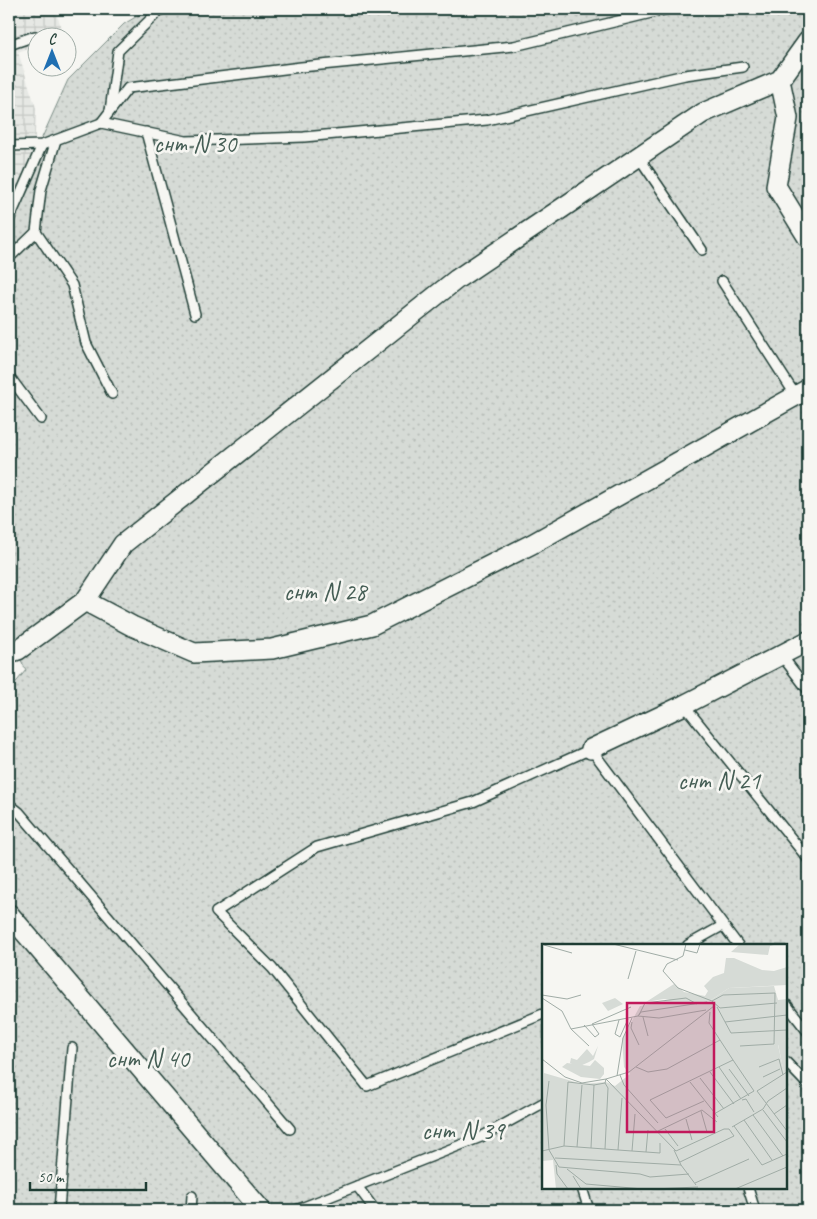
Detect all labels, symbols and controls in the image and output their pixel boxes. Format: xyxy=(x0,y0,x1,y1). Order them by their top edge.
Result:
north arrow xyxy=(28,28,78,78)
text: С xyxy=(49,31,58,48)
park label: снт N 30 xyxy=(154,128,238,160)
park label: снт N 28 xyxy=(284,576,369,608)
park label: снт N 21 xyxy=(678,765,762,797)
inset map xyxy=(542,944,787,1189)
park label: снт N 40 xyxy=(107,1043,191,1075)
park label: снт N 39 xyxy=(422,1115,506,1147)
scale bar xyxy=(30,1159,146,1191)
text: 50 m xyxy=(38,1168,65,1187)

